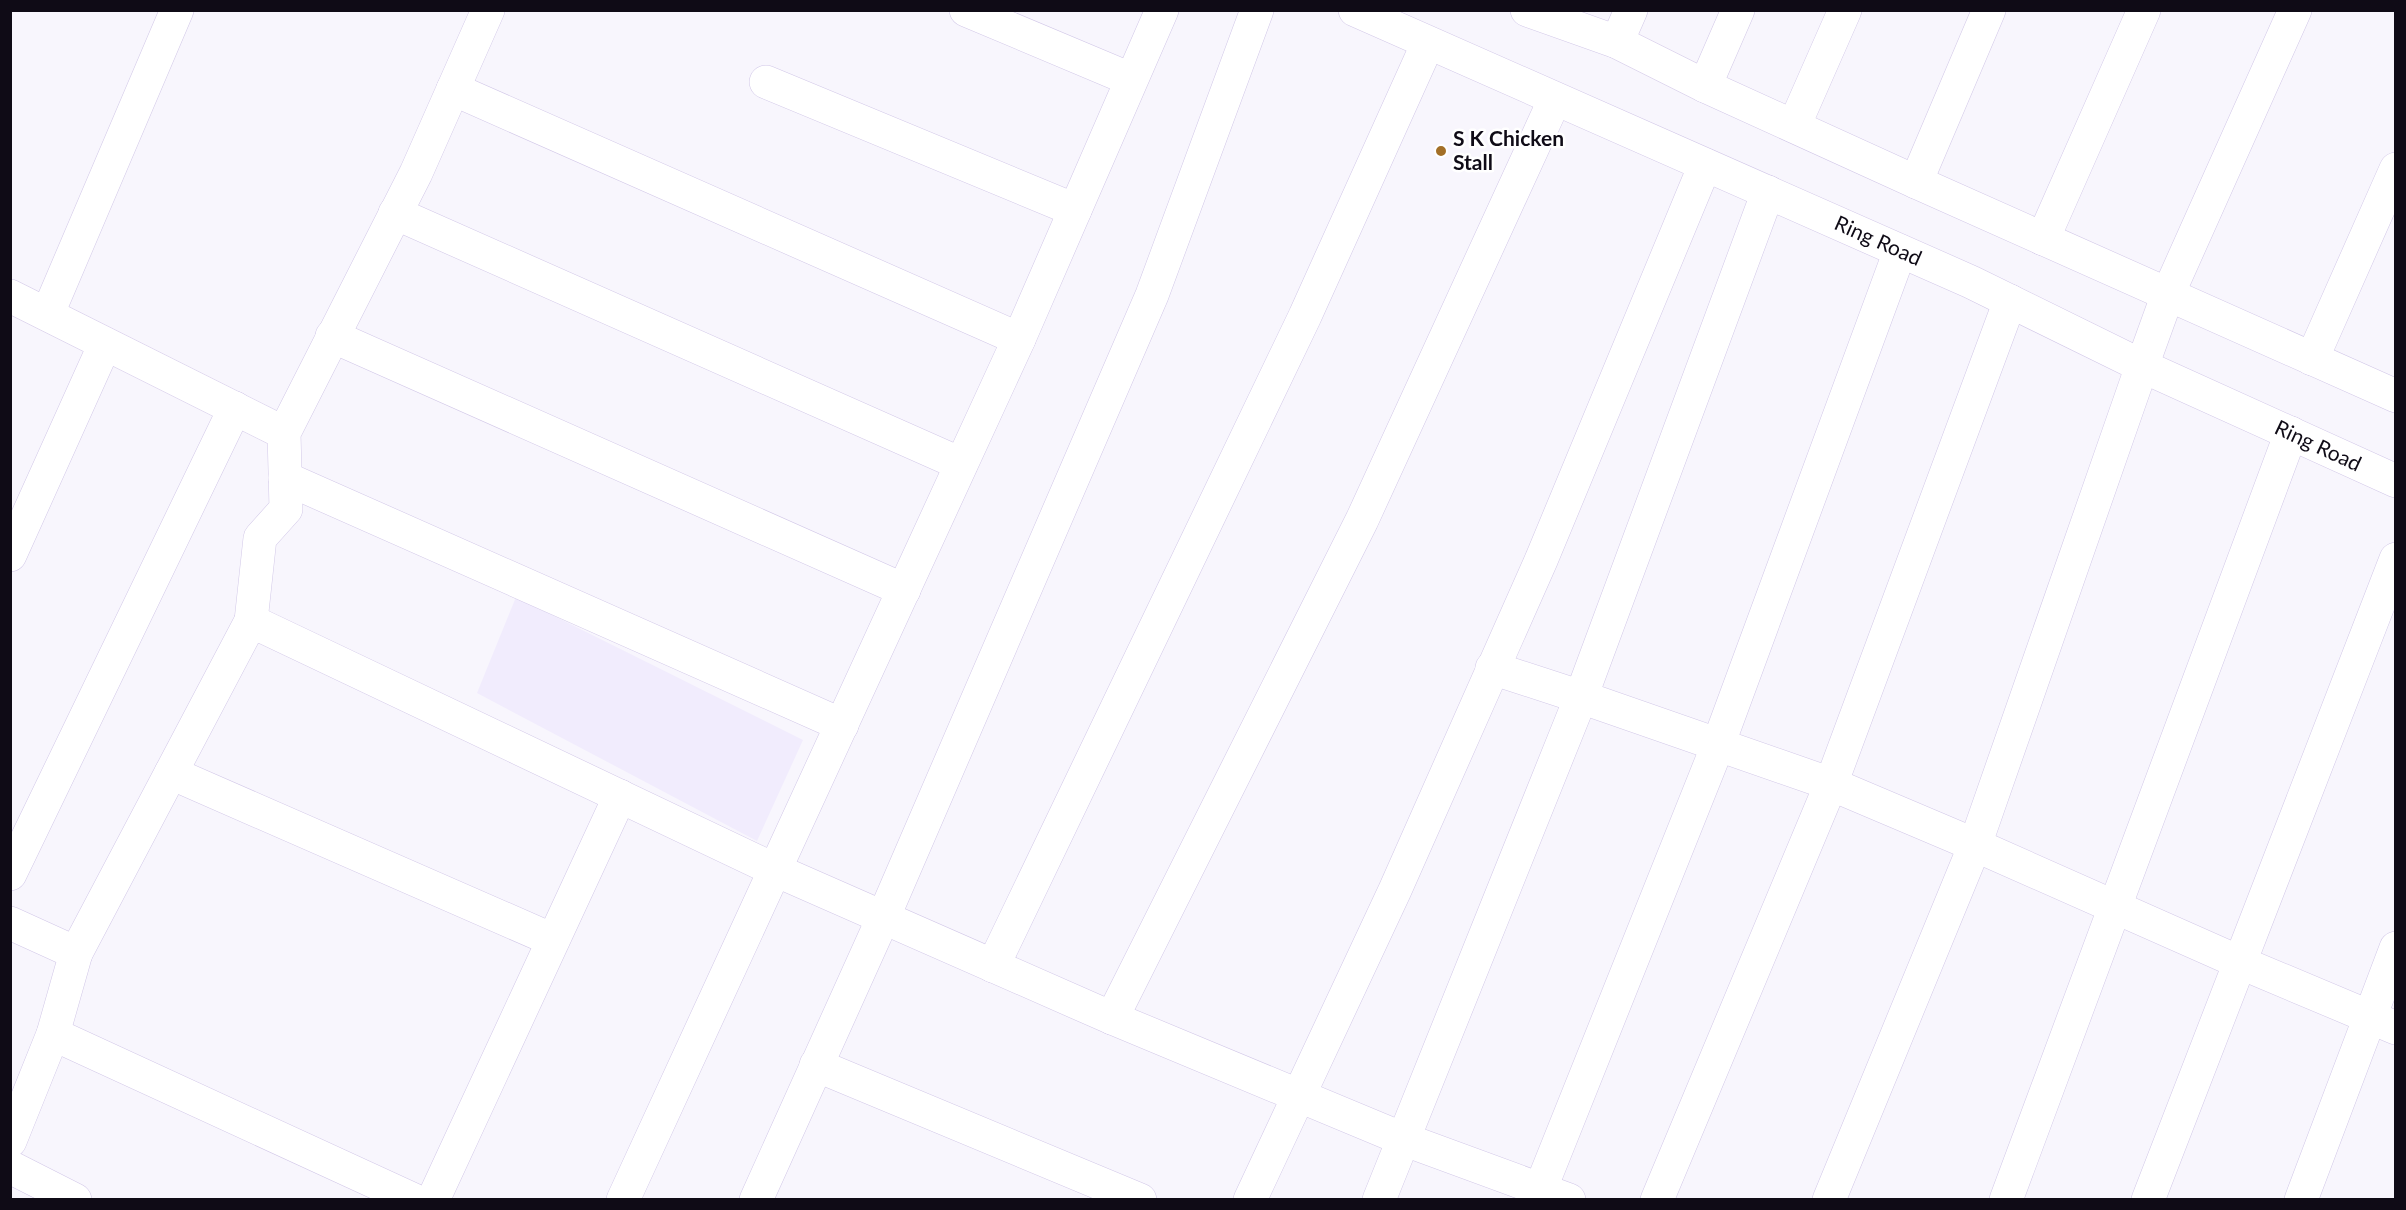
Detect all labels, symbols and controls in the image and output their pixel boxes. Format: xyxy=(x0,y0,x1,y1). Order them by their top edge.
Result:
place label: S K Chicken Stall xyxy=(1453,125,1564,174)
marker: S K Chicken Stall xyxy=(1434,144,1448,158)
street label: Ring Road xyxy=(1831,209,1926,270)
street label: Ring Road xyxy=(2271,414,2366,476)

